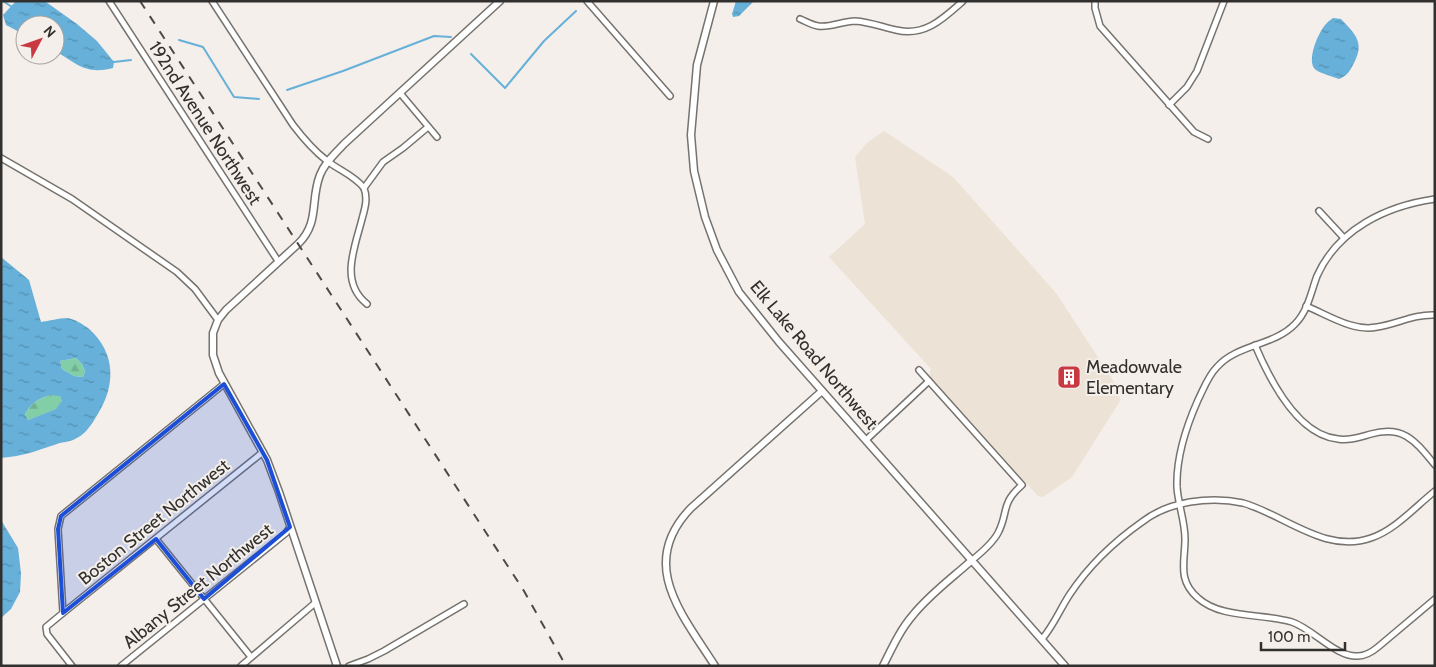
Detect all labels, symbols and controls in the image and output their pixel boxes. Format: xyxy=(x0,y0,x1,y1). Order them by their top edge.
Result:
north arrow xyxy=(15,15,65,65)
text: N xyxy=(40,22,60,41)
street label: 192nd Avenue Northwest xyxy=(144,37,266,209)
street label: Elk Lake Road Northwest xyxy=(745,276,883,434)
place label: Meadowvale Elementary xyxy=(1086,356,1182,399)
building icon: Meadowvale Elementary xyxy=(1056,364,1082,390)
street label: Boston Street Northwest xyxy=(74,454,234,590)
street label: Albany Street Northwest xyxy=(119,519,277,653)
scale bar xyxy=(1261,620,1345,652)
text: 100 m xyxy=(1268,628,1310,646)

